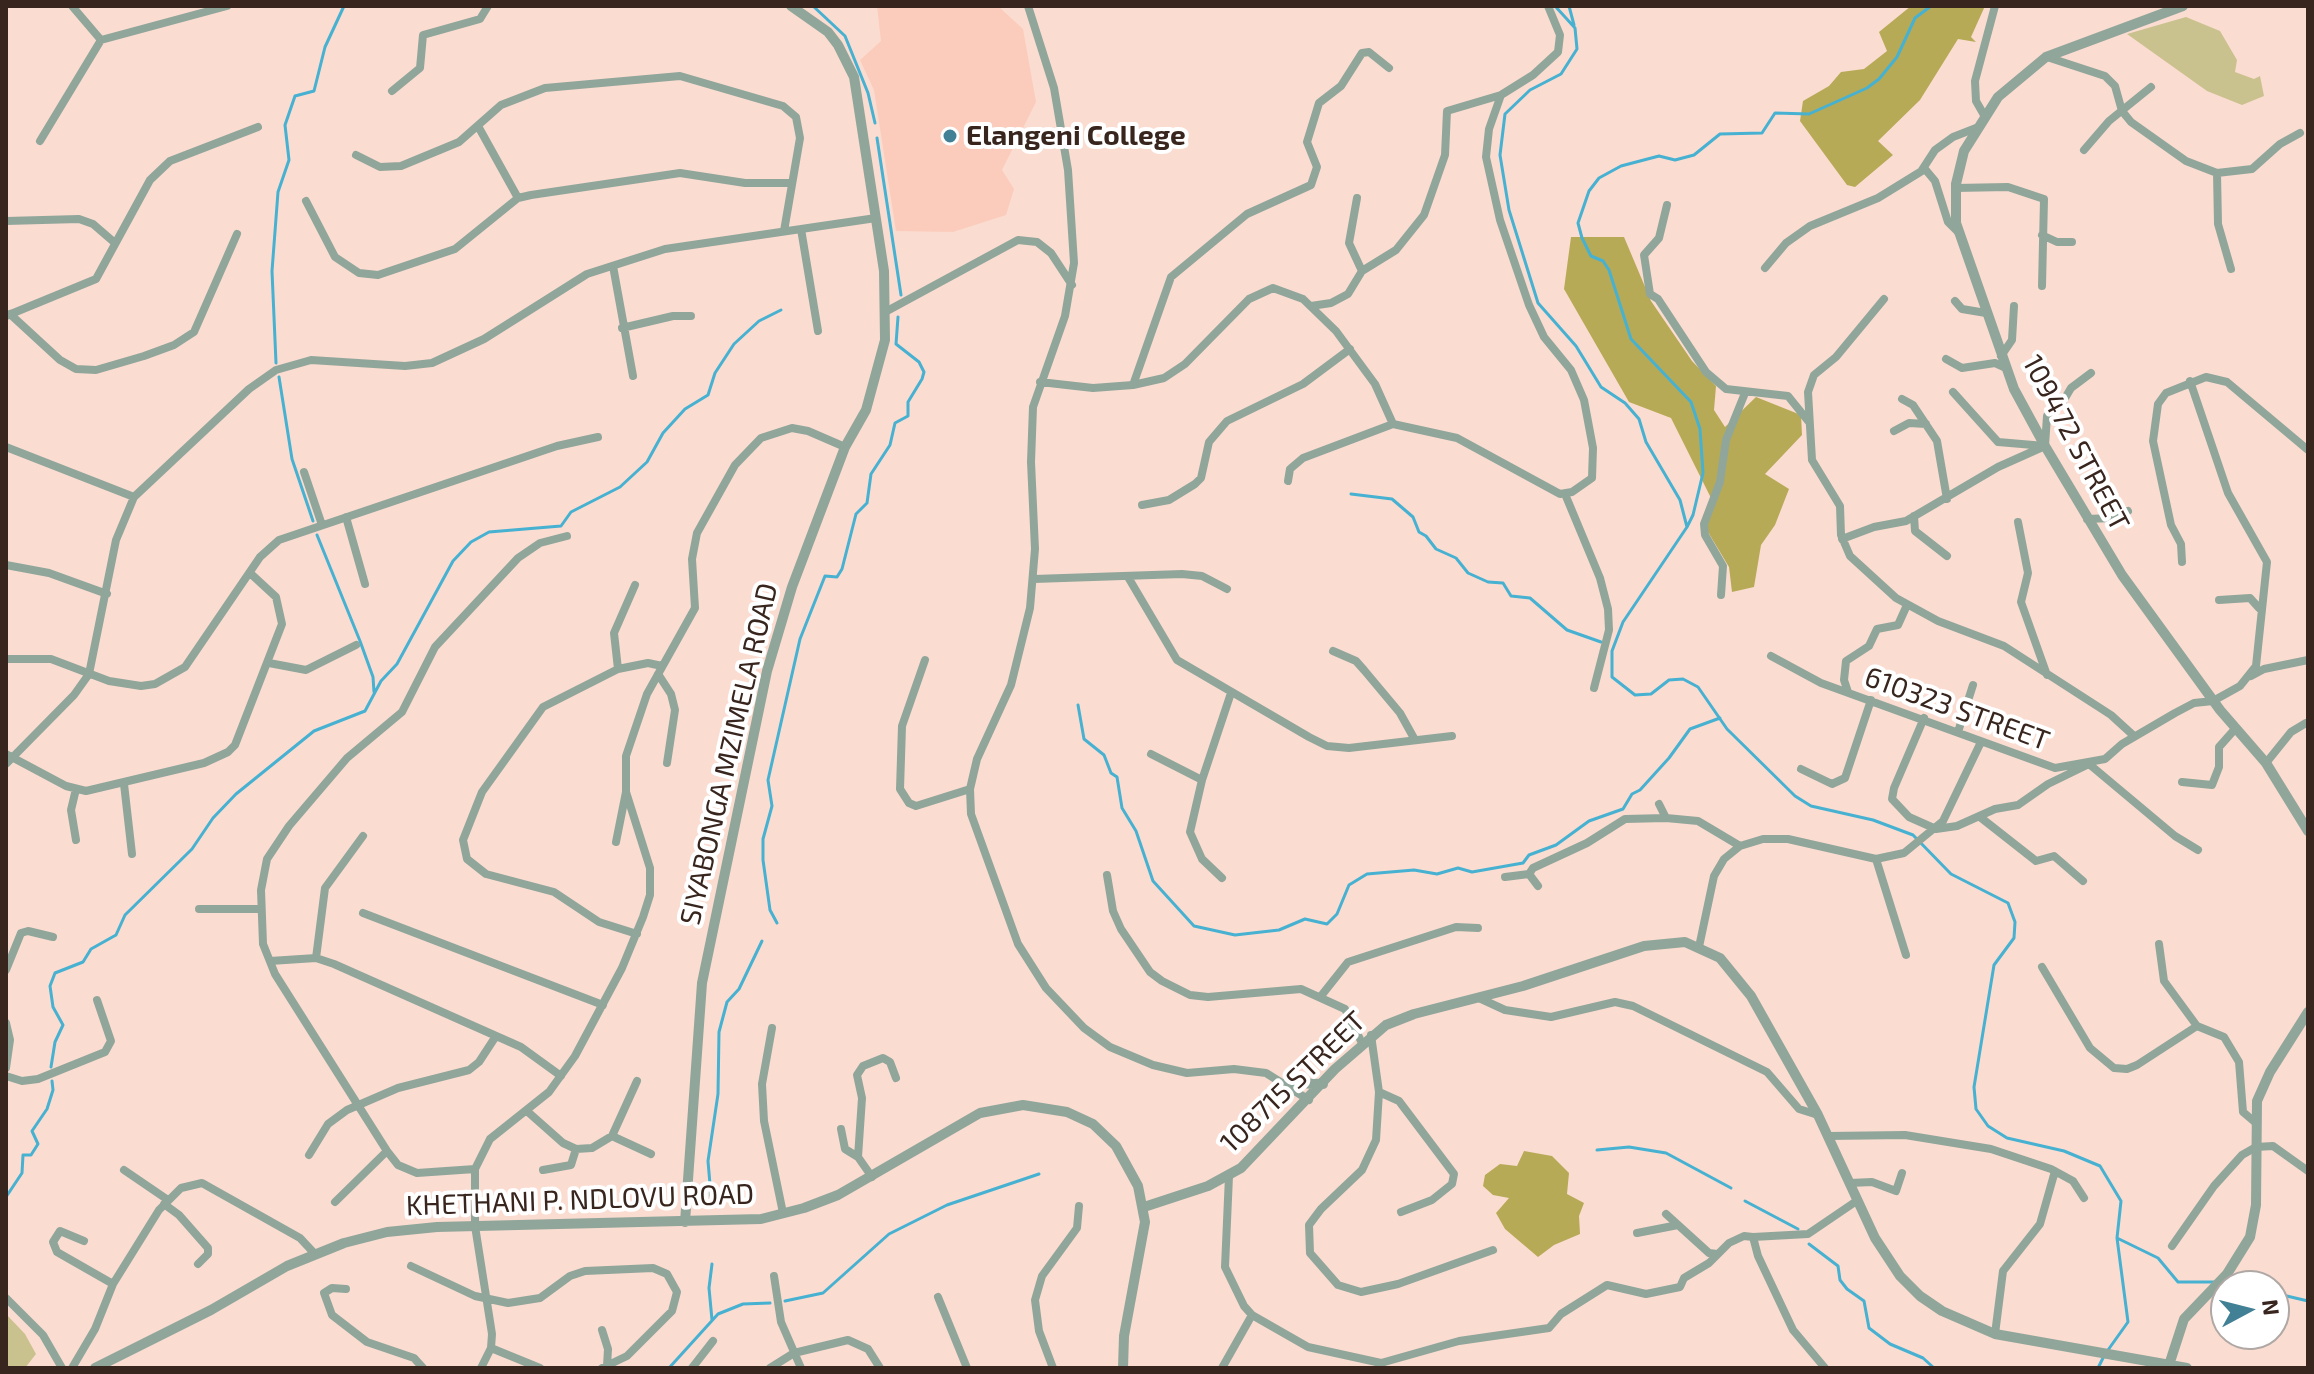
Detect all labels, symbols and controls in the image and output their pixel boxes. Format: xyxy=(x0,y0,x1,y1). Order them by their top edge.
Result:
place label: Elangeni College xyxy=(966,119,1186,153)
marker: Elangeni College xyxy=(941,127,959,145)
street label: 109472 STREET xyxy=(2016,349,2136,537)
street label: SIYABONGA MZIMELA ROAD xyxy=(673,580,785,928)
street label: 610323 STREET xyxy=(1860,660,2054,758)
street label: 108715 STREET xyxy=(1213,1004,1373,1160)
street label: KHETHANI P. NDLOVU ROAD xyxy=(405,1177,755,1223)
north arrow xyxy=(2210,1270,2290,1350)
text: N xyxy=(2258,1298,2286,1317)

